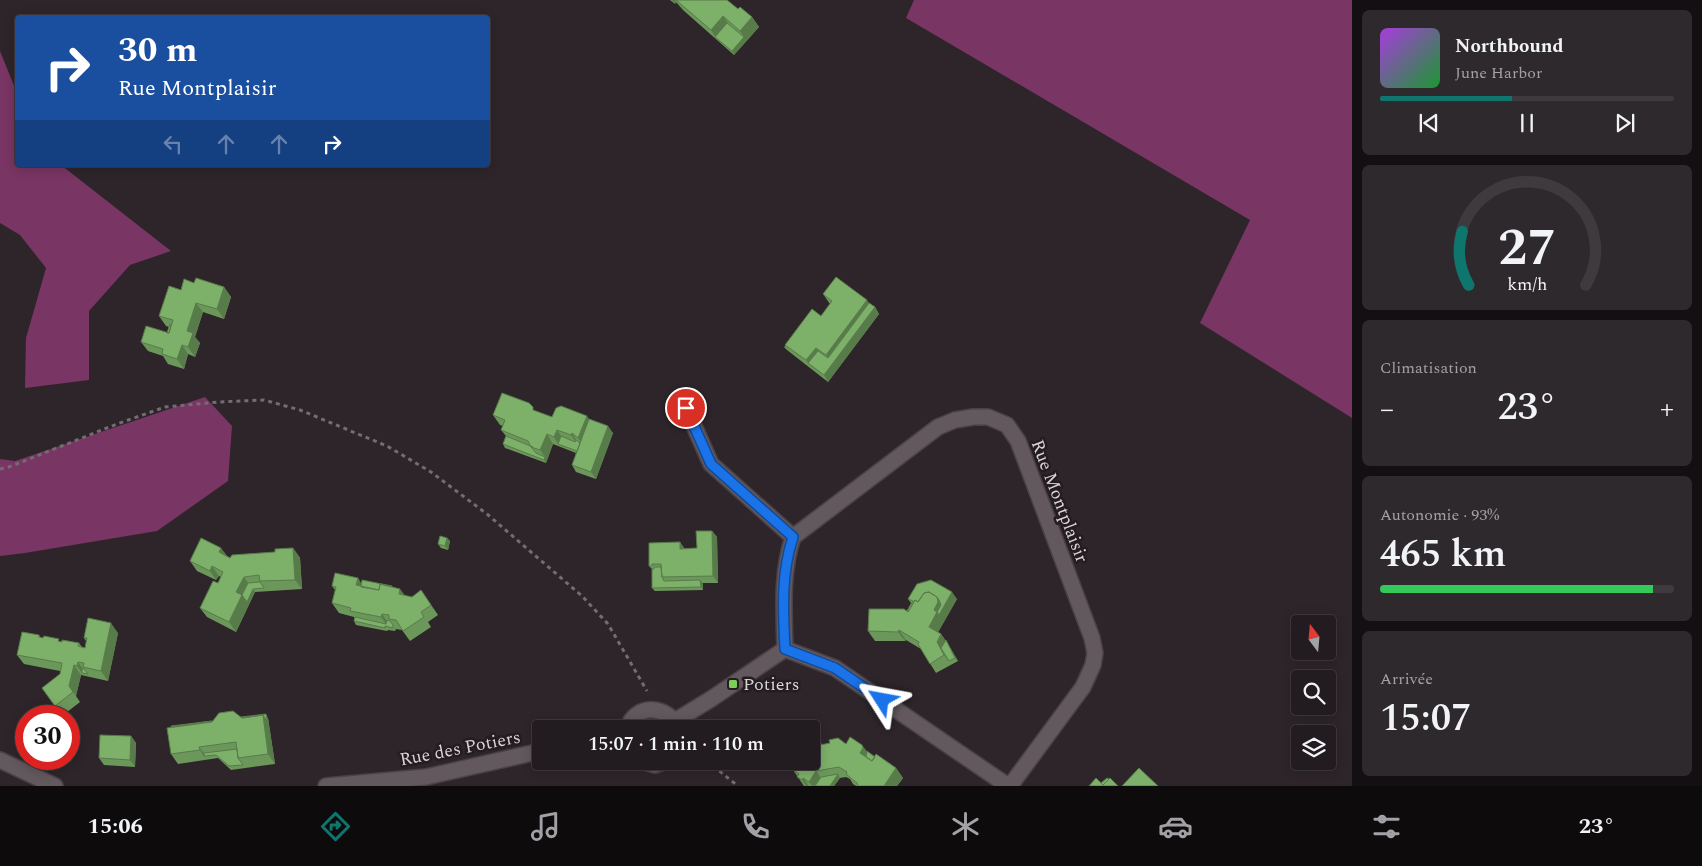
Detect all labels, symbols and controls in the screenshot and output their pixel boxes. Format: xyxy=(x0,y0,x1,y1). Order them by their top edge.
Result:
text: 30 m xyxy=(118,24,198,77)
text: Northbound xyxy=(1455,32,1564,61)
icon: right xyxy=(35,35,100,100)
text: June Harbor xyxy=(1455,61,1542,85)
text: Rue Montplaisir xyxy=(118,72,277,105)
icon: previous xyxy=(1415,109,1443,137)
icon: pause xyxy=(1513,109,1541,137)
icon: next xyxy=(1611,109,1639,137)
icon: left xyxy=(159,130,187,158)
icon: ahead xyxy=(212,130,240,158)
icon: ahead xyxy=(265,130,293,158)
icon: right xyxy=(318,130,346,158)
text: 27 xyxy=(1498,209,1556,288)
text: km/h xyxy=(1507,271,1547,298)
text: Climatisation xyxy=(1380,356,1477,380)
text: 23° xyxy=(1497,379,1557,437)
pin xyxy=(665,387,707,429)
text: − xyxy=(1380,388,1394,431)
text: + xyxy=(1660,388,1674,431)
icon: arrive xyxy=(672,394,700,422)
street label: Rue Montplaisir xyxy=(1024,436,1095,567)
text: Autonomie · 93% xyxy=(1380,503,1499,527)
text: 465 km xyxy=(1380,526,1506,584)
north arrow xyxy=(1291,615,1336,660)
map controls xyxy=(1291,615,1336,770)
text: Arrivée xyxy=(1380,667,1433,691)
button: search xyxy=(1291,670,1336,715)
place label: Potiers xyxy=(743,671,799,698)
position arrow xyxy=(855,673,907,725)
marker: Potiers xyxy=(727,678,739,690)
text: 15:07 xyxy=(1380,690,1471,748)
speed limit sign: 30 xyxy=(15,705,80,770)
street label: Rue des Potiers xyxy=(397,724,523,773)
button: layers xyxy=(1291,725,1336,770)
text: 15:07 · 1 min · 110 m xyxy=(588,730,764,759)
icon: directions xyxy=(318,809,353,844)
icon: music xyxy=(528,809,563,844)
icon: phone xyxy=(738,809,773,844)
icon: climate xyxy=(948,809,983,844)
icon: car xyxy=(1158,809,1193,844)
icon: filters xyxy=(1369,809,1404,844)
text: 15:06 xyxy=(88,810,143,843)
text: 23° xyxy=(1579,810,1614,843)

